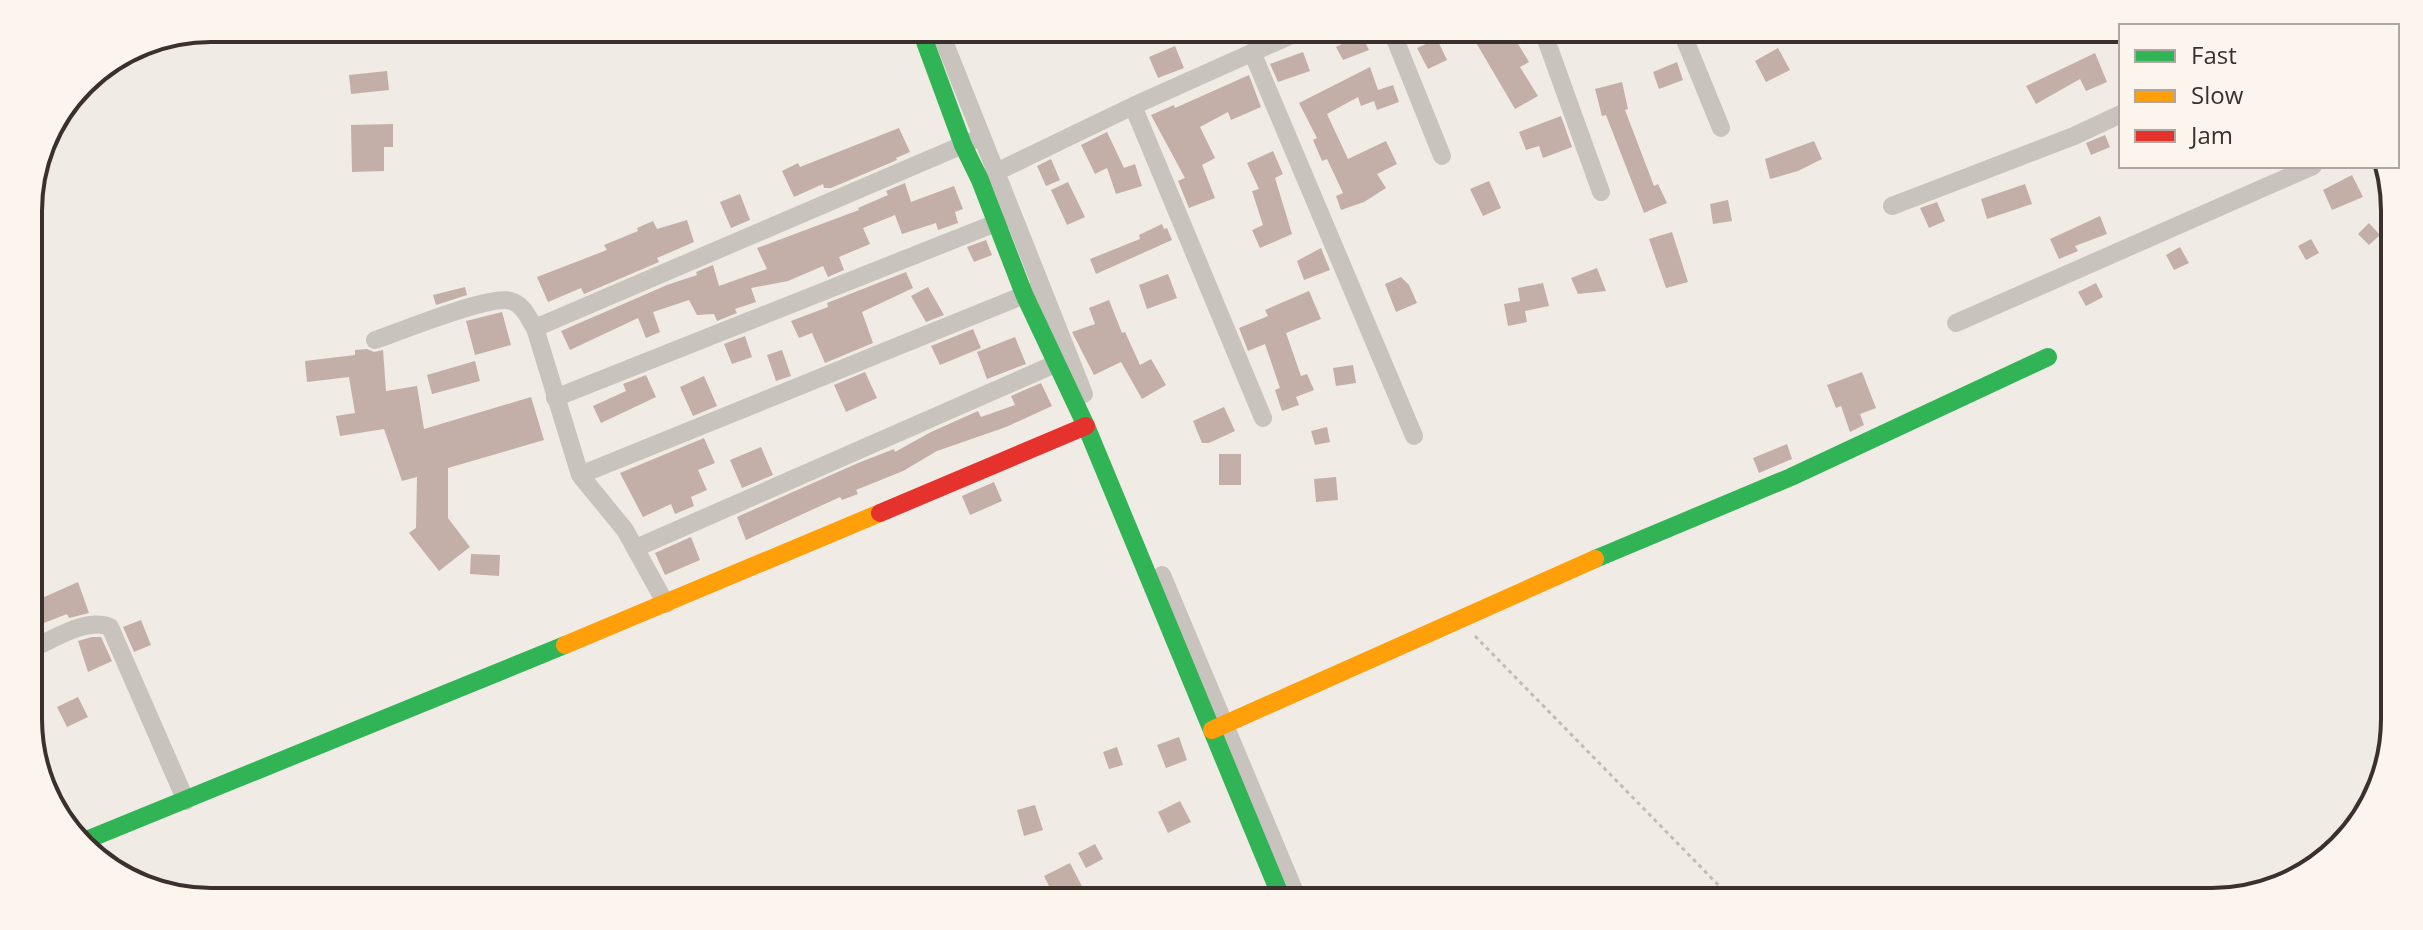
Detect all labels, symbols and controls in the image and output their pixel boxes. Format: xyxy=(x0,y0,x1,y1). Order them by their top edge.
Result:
legend xyxy=(2119,24,2399,168)
text: Fast xyxy=(2191,38,2237,71)
text: Slow xyxy=(2191,78,2244,111)
text: Jam xyxy=(2189,118,2233,151)

